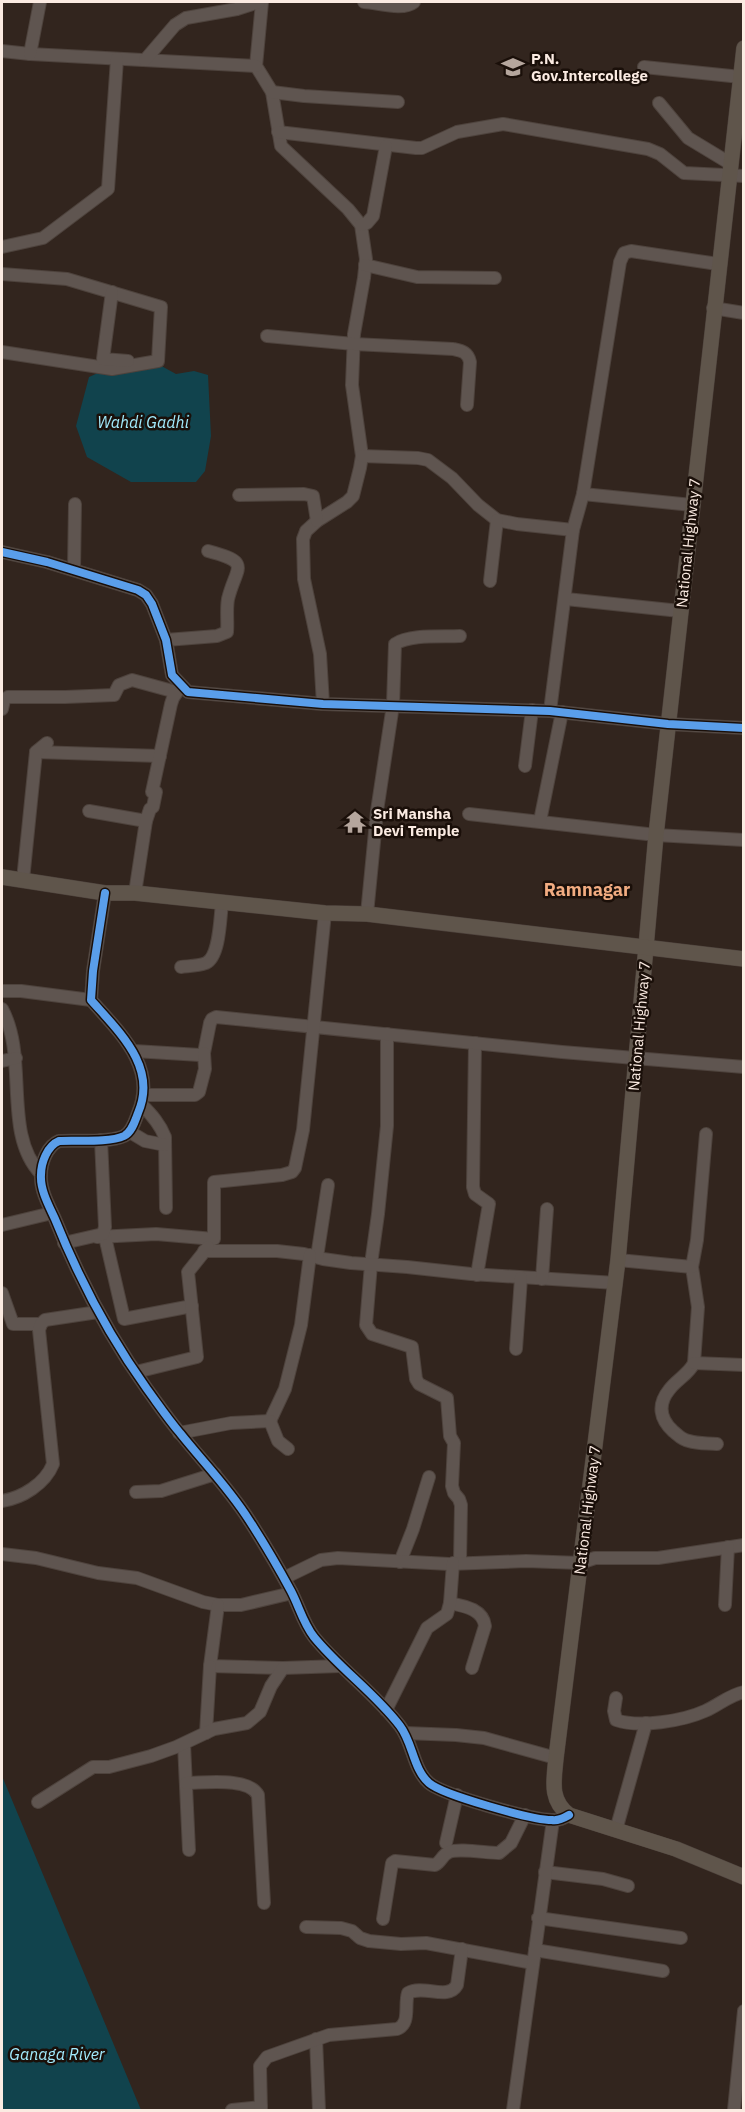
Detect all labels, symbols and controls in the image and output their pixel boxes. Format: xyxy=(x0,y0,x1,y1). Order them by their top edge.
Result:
place label: P.N. Gov.Intercollege xyxy=(531,49,648,85)
school or university icon: P.N. Gov.Intercollege xyxy=(500,54,526,80)
water label: Wahdi Gadhi xyxy=(97,412,190,432)
street label: National Highway 7 xyxy=(672,477,704,609)
place label: Sri Mansha Devi Temple xyxy=(373,804,459,840)
temple icon: Sri Mansha Devi Temple xyxy=(342,809,368,835)
district label: Ramnagar xyxy=(544,878,630,901)
street label: National Highway 7 xyxy=(624,960,654,1092)
street label: National Highway 7 xyxy=(570,1444,604,1576)
water label: Ganaga River xyxy=(9,2044,106,2064)

